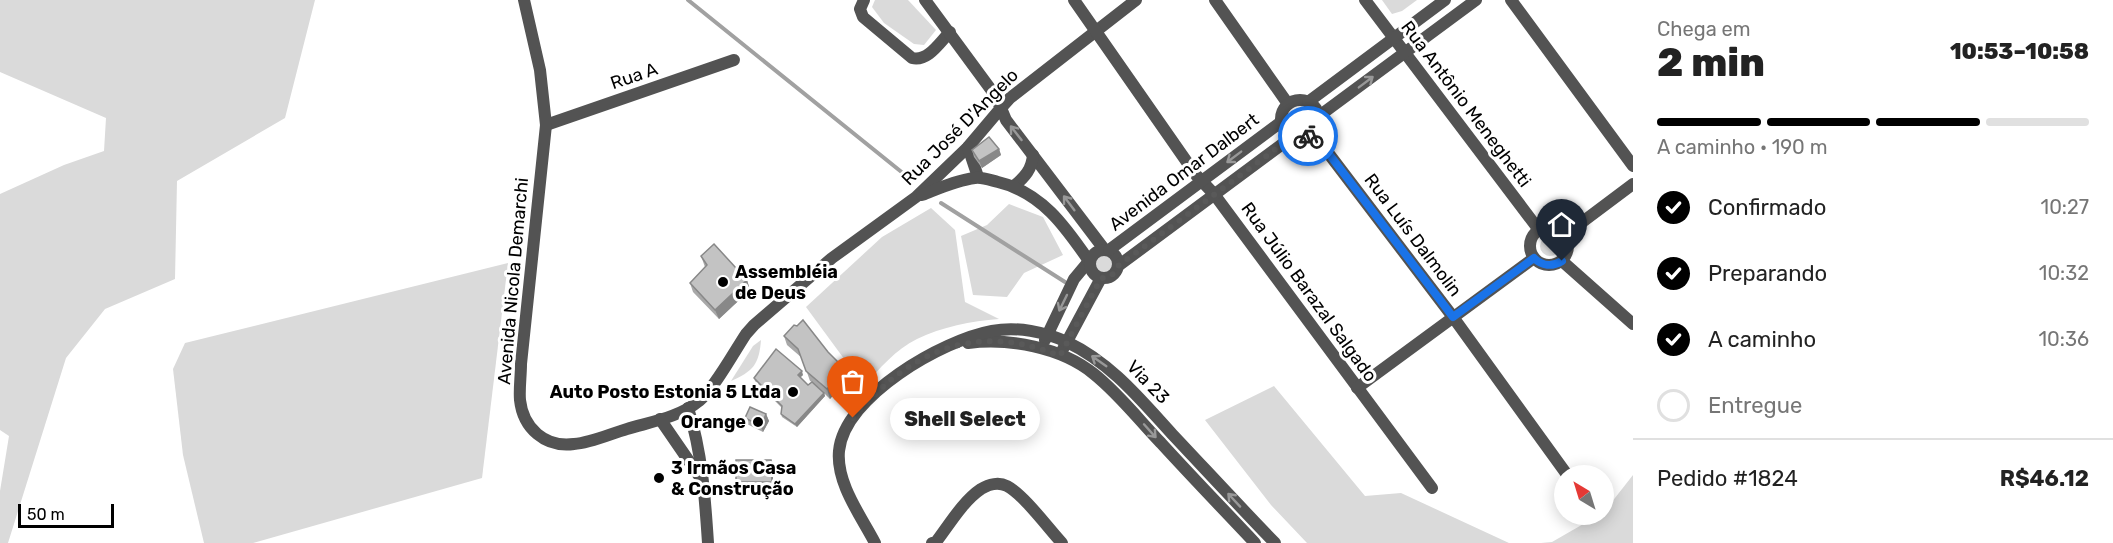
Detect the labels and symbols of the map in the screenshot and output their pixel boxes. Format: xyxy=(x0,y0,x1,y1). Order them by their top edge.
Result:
street label: Rua Antônio Meneghetti xyxy=(1396,17,1536,191)
street label: Rua A xyxy=(607,58,661,94)
street label: Rua José D'Angelo xyxy=(897,64,1023,190)
one-way arrow xyxy=(1358,75,1374,88)
courier xyxy=(1278,106,1338,166)
street label: Avenida Omar Dalbert xyxy=(1105,108,1263,236)
one-way arrow xyxy=(1009,125,1022,141)
one-way arrow xyxy=(1227,151,1243,163)
street label: Rua Luís Dalmolin xyxy=(1360,169,1466,301)
street label: Avenida Nicola Demarchi xyxy=(493,177,533,385)
one-way arrow xyxy=(1062,195,1075,211)
street label: Rua Júlio Barazal Salgado xyxy=(1237,198,1381,386)
pin xyxy=(1536,199,1587,261)
place label: Assembléia de Deus xyxy=(735,261,838,304)
marker: Assembléia de Deus xyxy=(716,275,730,289)
one-way arrow xyxy=(1057,293,1068,311)
one-way arrow xyxy=(1091,355,1107,367)
pin xyxy=(827,356,878,418)
street label: Via 23 xyxy=(1122,356,1174,408)
place label: Auto Posto Estonia 5 Ltda xyxy=(550,381,781,403)
marker: Auto Posto Estonia 5 Ltda xyxy=(786,385,800,399)
callout: Shell Select xyxy=(889,397,1039,439)
place label: Orange xyxy=(681,411,746,433)
marker: Orange xyxy=(751,415,765,429)
one-way arrow xyxy=(1143,423,1157,438)
place label: 3 Irmãos Casa & Construção xyxy=(671,457,796,500)
north arrow xyxy=(1554,465,1614,525)
marker: 3 Irmãos Casa & Construção xyxy=(652,471,666,485)
one-way arrow xyxy=(1227,493,1242,508)
scale bar xyxy=(18,501,114,528)

